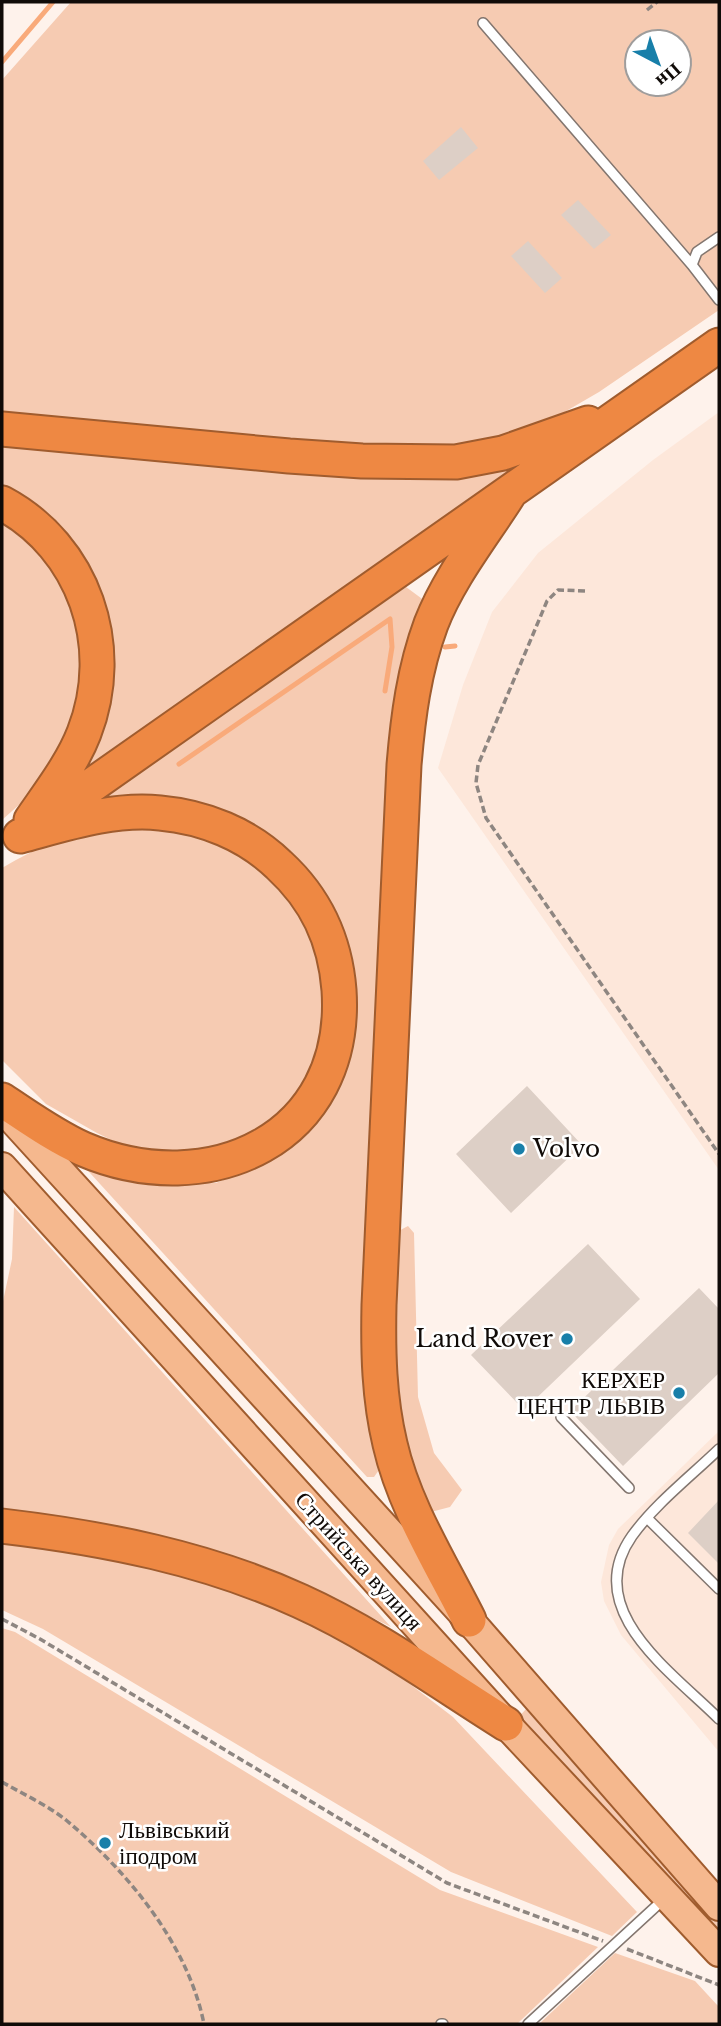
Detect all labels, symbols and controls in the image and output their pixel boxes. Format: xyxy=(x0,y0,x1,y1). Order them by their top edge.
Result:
north arrow xyxy=(623,28,693,98)
text: Пн xyxy=(652,58,686,93)
place label: Volvo xyxy=(532,1135,600,1163)
marker: Volvo xyxy=(511,1141,527,1157)
place label: Land Rover xyxy=(415,1325,553,1353)
marker: Land Rover xyxy=(559,1331,575,1347)
place label: КЕРХЕР ЦЕНТР ЛЬВІВ xyxy=(517,1366,665,1420)
marker: КЕРХЕР ЦЕНТР ЛЬВІВ xyxy=(671,1385,687,1401)
street label: Стрийська вулиця xyxy=(289,1486,429,1636)
place label: Львівський іподром xyxy=(119,1816,230,1870)
marker: Львівський іподром xyxy=(97,1835,113,1851)

